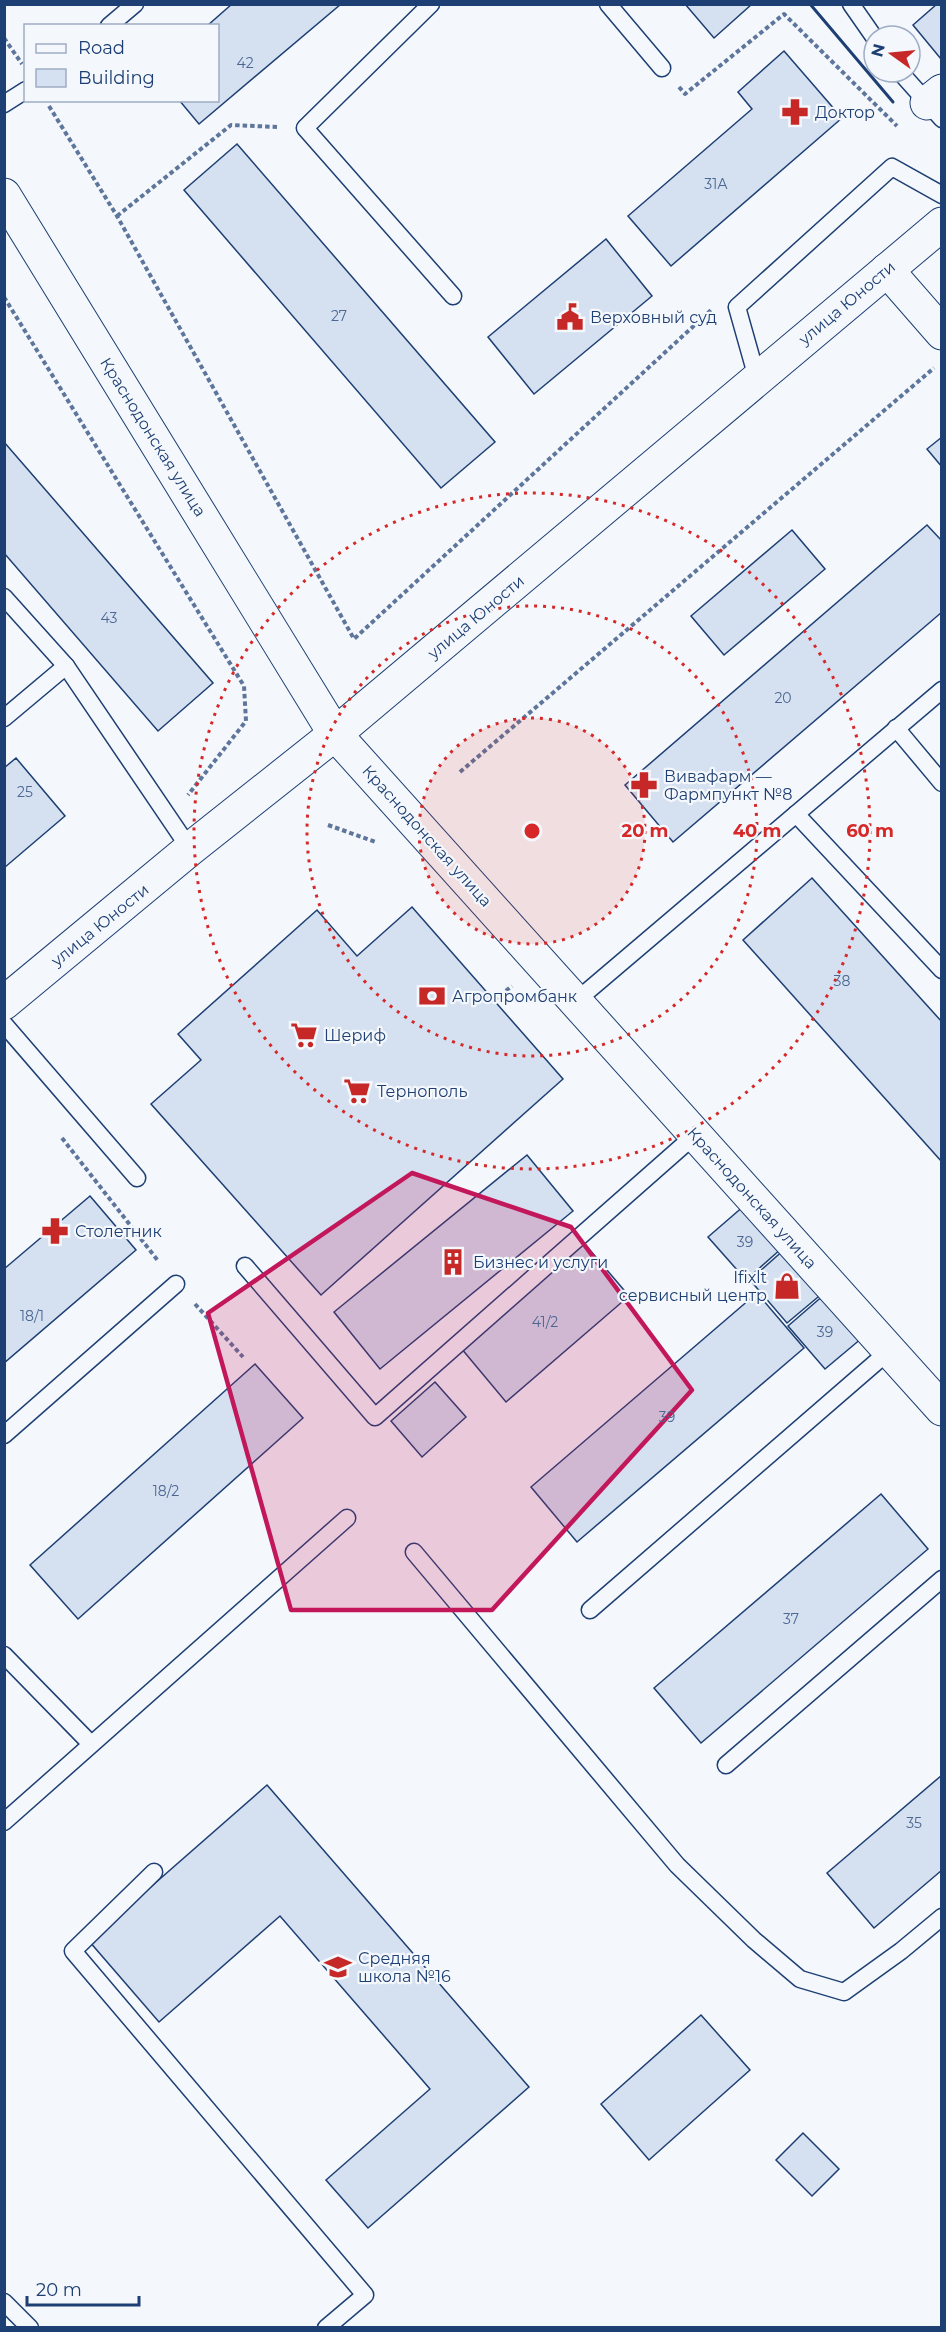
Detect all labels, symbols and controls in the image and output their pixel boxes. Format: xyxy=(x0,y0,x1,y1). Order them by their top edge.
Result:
legend xyxy=(24,24,219,102)
north arrow xyxy=(862,24,922,84)
text: Road xyxy=(78,37,125,59)
text: N xyxy=(867,42,889,59)
house number: 42 xyxy=(236,54,254,72)
text: Building xyxy=(78,67,155,89)
pharmacy icon: Доктор xyxy=(780,97,810,127)
place label: Доктор xyxy=(815,103,875,122)
house number: 31А xyxy=(704,175,728,193)
street label: улица Юности xyxy=(794,257,899,349)
public building icon: Верховный суд xyxy=(555,302,585,332)
house number: 27 xyxy=(331,307,347,325)
place label: Верховный суд xyxy=(590,308,717,327)
street label: Краснодонская улица xyxy=(96,354,210,520)
street label: улица Юности xyxy=(423,571,528,663)
house number: 43 xyxy=(101,609,118,627)
house number: 20 xyxy=(774,689,792,707)
street label: Краснодонская улица xyxy=(358,761,496,911)
place label: Вивафарм — Фармпункт №8 xyxy=(664,767,792,804)
pharmacy icon: Вивафарм — Фармпункт №8 xyxy=(629,770,659,800)
house number: 25 xyxy=(17,783,33,801)
text: 20 m xyxy=(622,820,668,842)
text: 40 m xyxy=(733,820,781,842)
text: 60 m xyxy=(846,820,894,842)
centre of rings xyxy=(522,821,542,841)
street label: улица Юности xyxy=(47,880,153,971)
house number: 38 xyxy=(834,972,850,990)
bank icon: Агропромбанк xyxy=(417,981,447,1011)
place label: Агропромбанк xyxy=(452,987,578,1006)
supermarket icon: Шериф xyxy=(289,1020,319,1050)
place label: Шериф xyxy=(324,1026,386,1045)
supermarket icon: Тернополь xyxy=(342,1076,372,1106)
place label: Тернополь xyxy=(377,1082,467,1101)
street label: Краснодонская улица xyxy=(683,1123,821,1273)
pharmacy icon: Столетник xyxy=(40,1216,70,1246)
place label: Столетник xyxy=(75,1222,163,1241)
house number: 39 xyxy=(737,1233,753,1251)
building icon: Бизнес и услуги xyxy=(438,1247,468,1277)
place label: Бизнес и услуги xyxy=(473,1253,608,1272)
place label: Ifixlt сервисный центр xyxy=(619,1268,767,1305)
shop icon: Ifixlt сервисный центр xyxy=(772,1271,802,1301)
house number: 18/1 xyxy=(20,1307,44,1325)
house number: 41/2 xyxy=(532,1313,558,1331)
house number: 39 xyxy=(817,1323,833,1341)
house number: 39 xyxy=(659,1408,675,1426)
house number: 18/2 xyxy=(153,1482,179,1500)
house number: 37 xyxy=(783,1610,799,1628)
house number: 35 xyxy=(906,1814,922,1832)
place label: Средняя школа №16 xyxy=(358,1949,451,1986)
school or university icon: Средняя школа №16 xyxy=(323,1952,353,1982)
scale bar xyxy=(27,2269,140,2307)
text: 20 m xyxy=(36,2279,82,2301)

